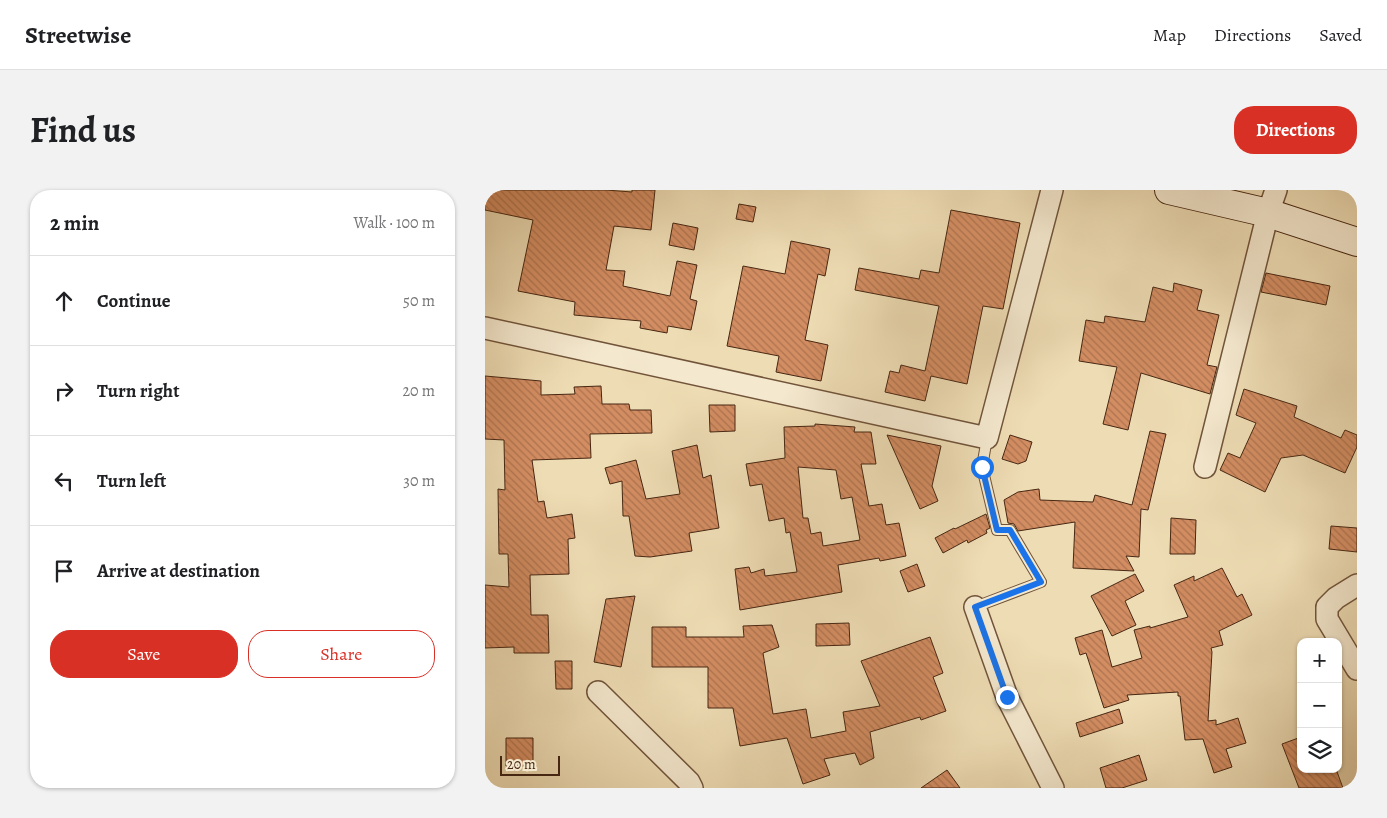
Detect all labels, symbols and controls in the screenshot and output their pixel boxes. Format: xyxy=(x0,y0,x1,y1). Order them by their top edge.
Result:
text: Streetwise xyxy=(25,19,131,51)
text: Map xyxy=(1153,23,1186,47)
text: Directions xyxy=(1214,23,1291,47)
text: Saved xyxy=(1319,23,1362,47)
text: Find us xyxy=(30,106,136,154)
button: Directions xyxy=(1234,106,1357,154)
text: 2 min xyxy=(50,209,99,237)
text: Walk · 100 m xyxy=(354,212,435,234)
icon: ahead xyxy=(50,287,78,315)
text: Continue xyxy=(97,288,171,314)
text: 50 m xyxy=(403,290,435,312)
icon: right xyxy=(50,377,78,405)
text: Turn right xyxy=(97,378,179,404)
text: 20 m xyxy=(402,380,435,402)
route start xyxy=(971,456,994,479)
icon: left xyxy=(50,467,78,495)
text: Turn left xyxy=(97,468,166,494)
text: 30 m xyxy=(403,470,435,492)
icon: arrive xyxy=(50,557,78,585)
text: Arrive at destination xyxy=(97,558,260,584)
button: Save xyxy=(50,630,238,678)
button: Share xyxy=(248,630,435,678)
map controls xyxy=(1297,638,1342,773)
button: + xyxy=(1297,638,1342,683)
button: − xyxy=(1297,683,1342,728)
route end xyxy=(996,686,1019,709)
button: layers xyxy=(1297,728,1342,773)
scale bar xyxy=(500,753,560,776)
text: 20 m xyxy=(507,755,536,774)

